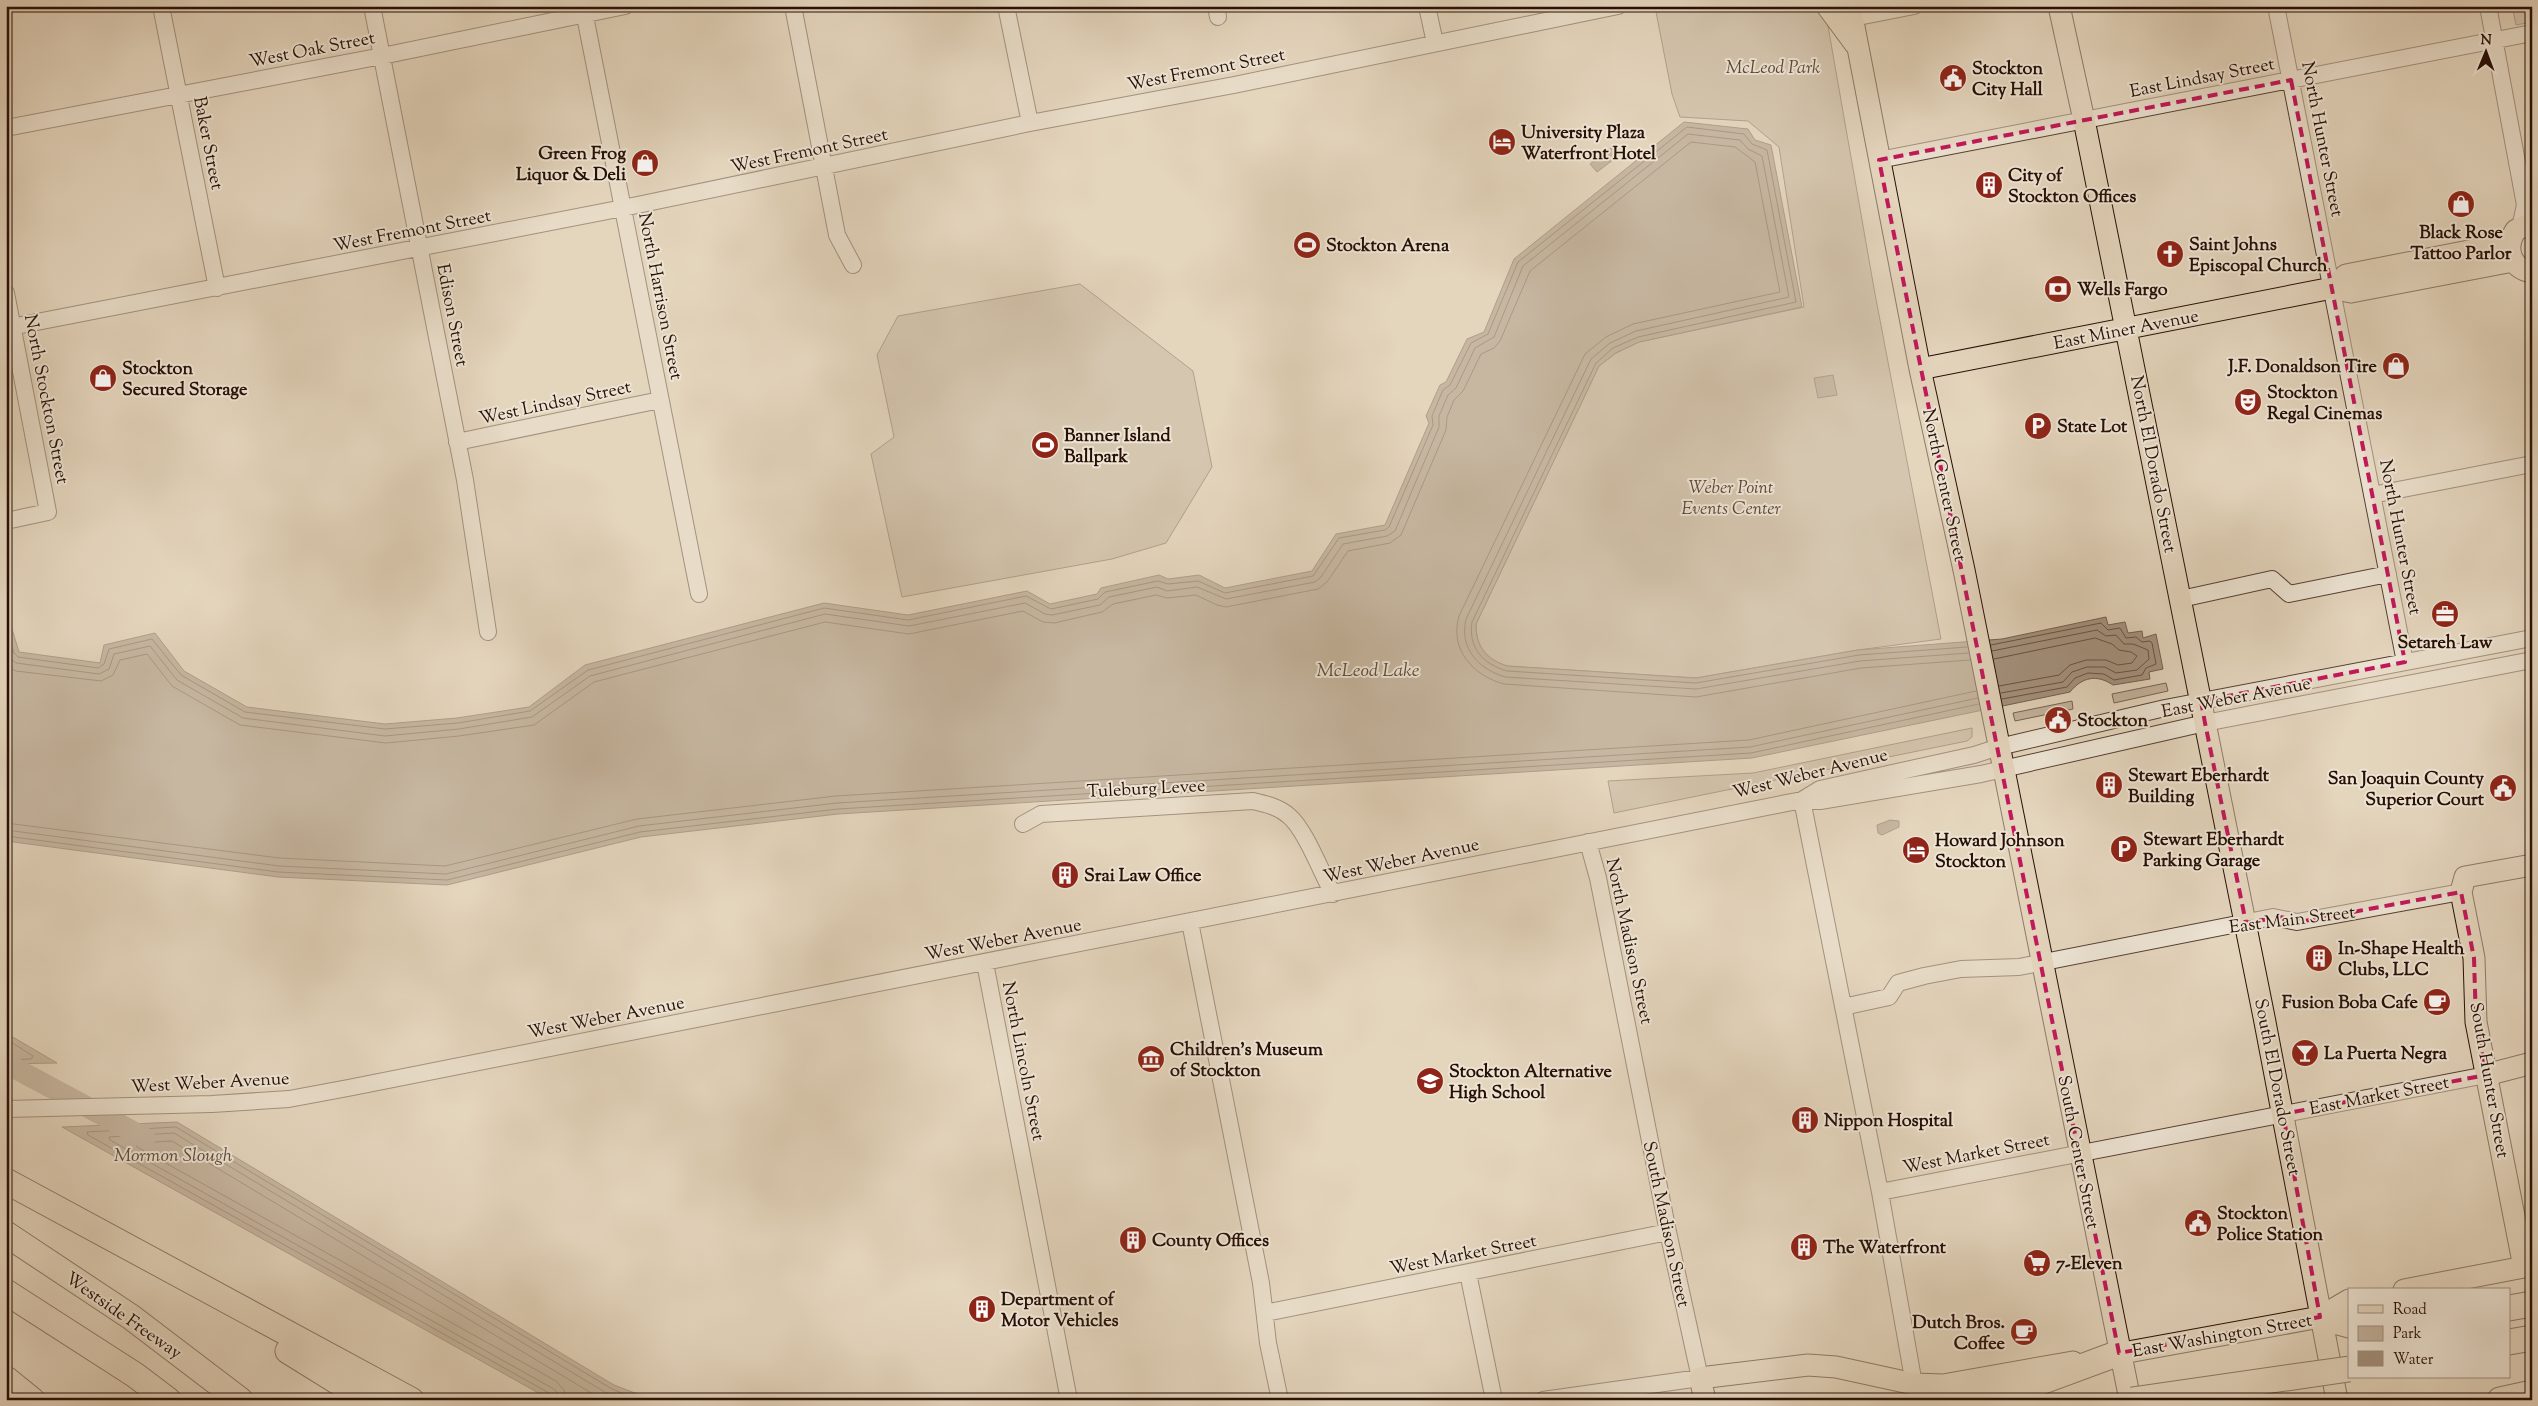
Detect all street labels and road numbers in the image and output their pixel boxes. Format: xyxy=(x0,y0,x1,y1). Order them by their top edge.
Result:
street label: West Oak Street xyxy=(247,26,377,76)
street label: West Fremont Street xyxy=(1125,43,1287,99)
street label: East Lindsay Street xyxy=(2128,52,2277,106)
street label: North Hunter Street xyxy=(2293,59,2349,219)
street label: Baker Street xyxy=(185,94,229,192)
street label: West Fremont Street xyxy=(728,123,890,181)
street label: West Fremont Street xyxy=(331,204,493,260)
street label: North Harrison Street xyxy=(630,210,688,382)
street label: Edison Street xyxy=(428,262,474,369)
street label: East Miner Avenue xyxy=(2052,304,2201,358)
street label: North Stockton Street xyxy=(16,312,74,487)
street label: North El Dorado Street xyxy=(2122,374,2182,555)
street label: West Lindsay Street xyxy=(477,375,634,433)
street label: North Center Street xyxy=(1914,407,1972,564)
street label: North Hunter Street xyxy=(2371,457,2427,617)
street label: East Weber Avenue xyxy=(2159,672,2313,726)
street label: West Weber Avenue xyxy=(1730,743,1891,807)
street label: Tuleburg Levee xyxy=(1086,774,1206,806)
street label: West Weber Avenue xyxy=(1321,833,1482,891)
street label: North Madison Street xyxy=(1598,856,1658,1027)
street label: East Main Street xyxy=(2228,900,2357,942)
street label: West Weber Avenue xyxy=(923,913,1084,969)
street label: North Lincoln Street xyxy=(994,980,1050,1143)
street label: West Weber Avenue xyxy=(526,991,687,1047)
street label: South El Dorado Street xyxy=(2246,996,2306,1178)
street label: South Hunter Street xyxy=(2461,1000,2515,1160)
street label: West Weber Avenue xyxy=(130,1067,290,1101)
street label: East Market Street xyxy=(2307,1071,2451,1123)
street label: South Center Street xyxy=(2049,1073,2105,1231)
street label: West Market Street xyxy=(1901,1128,2052,1182)
street label: South Madison Street xyxy=(1635,1139,1695,1310)
street label: West Market Street xyxy=(1388,1229,1539,1283)
street label: Westside Freeway xyxy=(59,1267,187,1367)
street label: East Washington Street xyxy=(2130,1308,2314,1366)

